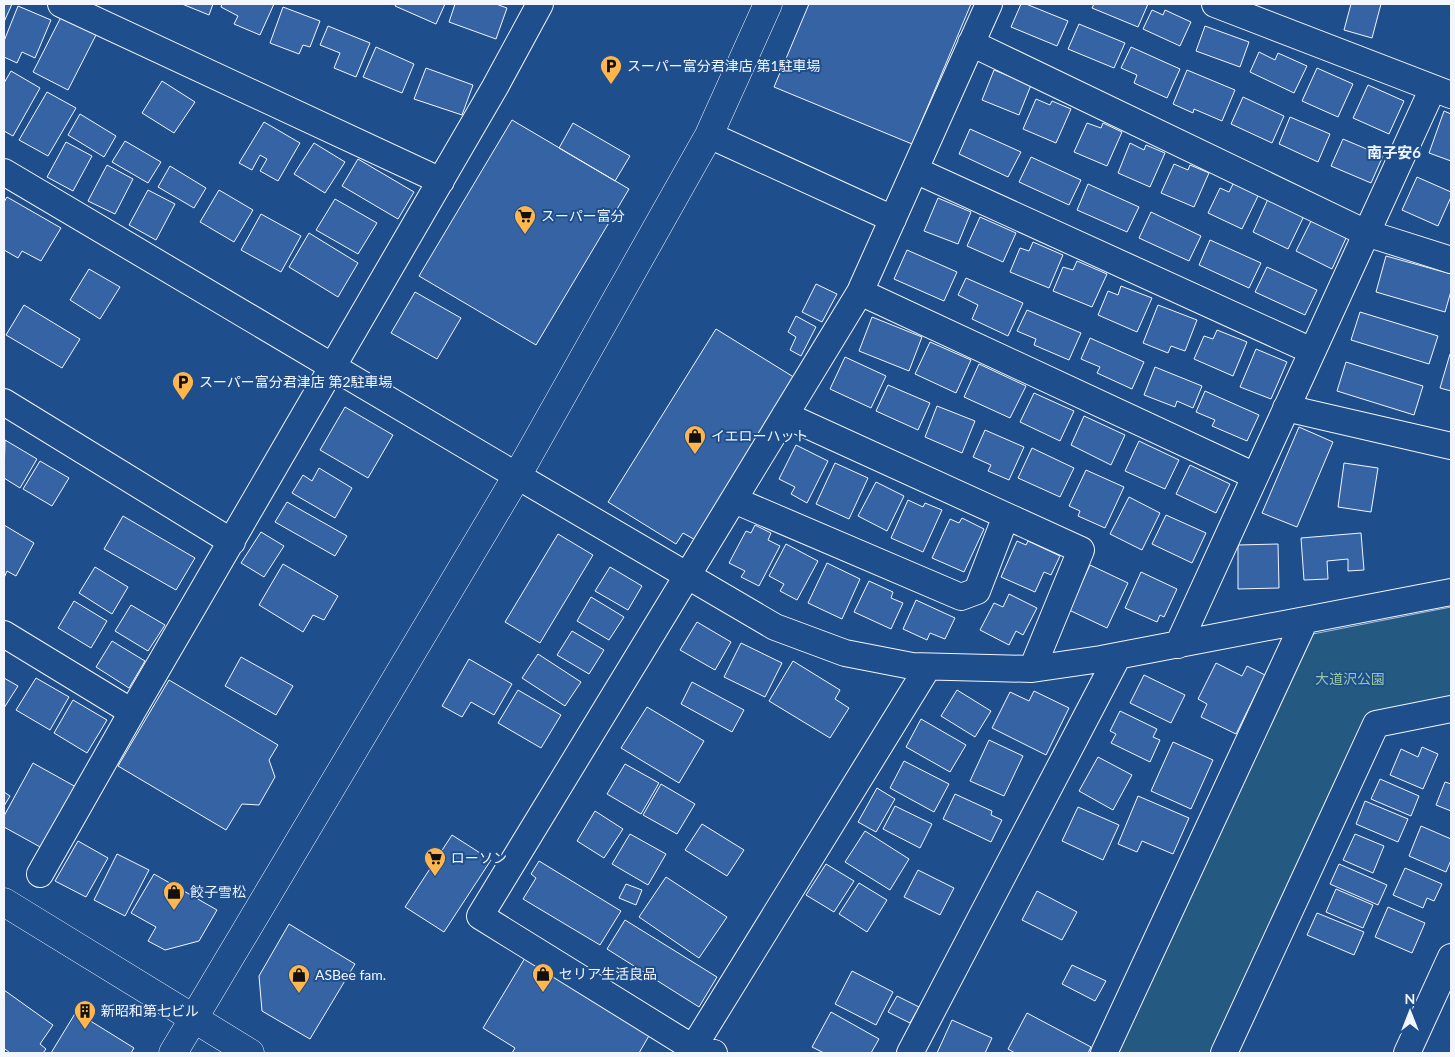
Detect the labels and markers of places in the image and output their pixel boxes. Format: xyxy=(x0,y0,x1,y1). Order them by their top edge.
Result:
parking icon: スーパー富分君津店 第1駐車場 xyxy=(599,54,623,85)
place label: スーパー富分君津店 第1駐車場 xyxy=(627,57,821,74)
supermarket icon: スーパー富分 xyxy=(513,204,537,235)
place label: スーパー富分 xyxy=(541,207,625,224)
parking icon: スーパー富分君津店 第2駐車場 xyxy=(171,370,195,401)
place label: スーパー富分君津店 第2駐車場 xyxy=(199,373,393,390)
shop icon: イエローハット xyxy=(683,424,707,455)
place label: イエローハット xyxy=(711,427,809,444)
supermarket icon: ローソン xyxy=(423,846,447,877)
place label: ローソン xyxy=(451,849,507,866)
shop icon: 餃子雪松 xyxy=(162,880,186,911)
place label: 餃子雪松 xyxy=(190,883,246,900)
shop icon: セリア生活良品 xyxy=(531,962,555,993)
shop icon: ASBee fam. xyxy=(287,963,311,994)
place label: セリア生活良品 xyxy=(559,965,657,982)
place label: ASBee fam. xyxy=(315,966,386,983)
building icon: 新昭和第七ビル xyxy=(73,999,97,1030)
place label: 新昭和第七ビル xyxy=(101,1002,199,1019)

